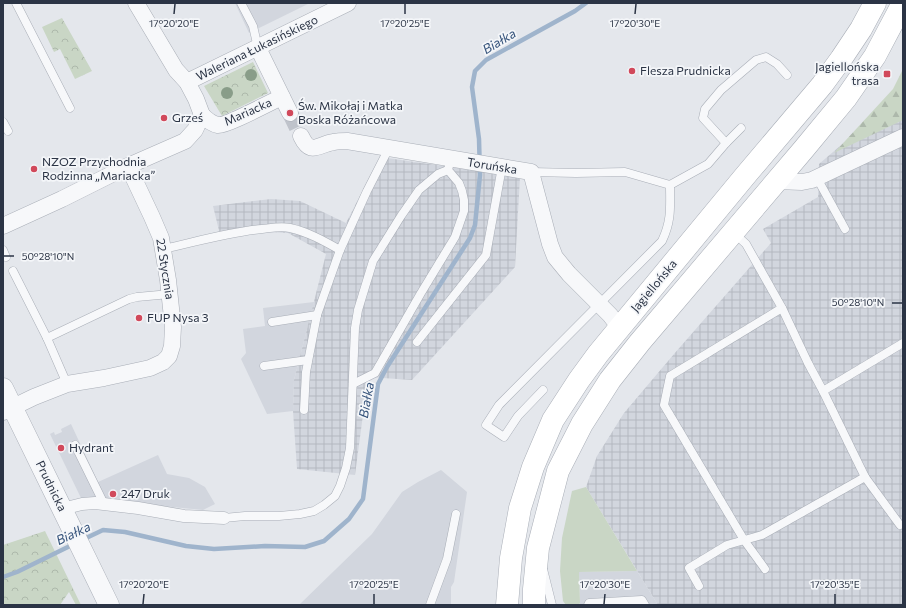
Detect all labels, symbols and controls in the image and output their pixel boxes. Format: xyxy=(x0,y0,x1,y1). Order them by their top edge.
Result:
street label: Waleriana Łukasińskiego xyxy=(193,12,320,83)
text: 17°20'20"E xyxy=(149,17,199,29)
text: 17°20'25"E xyxy=(380,17,430,29)
text: 17°20'30"E xyxy=(610,17,660,29)
water label: Białka xyxy=(479,25,519,57)
place label: Jagiellońska trasa xyxy=(815,59,879,87)
place label: Flesza Prudnicka xyxy=(640,63,731,77)
marker: Flesza Prudnicka xyxy=(627,66,637,76)
marker: Jagiellońska trasa xyxy=(882,69,892,79)
street label: Mariacka xyxy=(222,94,274,128)
place label: Św. Mikołaj i Matka Boska Różańcowa xyxy=(298,98,403,126)
marker: Św. Mikołaj i Matka Boska Różańcowa xyxy=(285,108,295,118)
place label: Grześ xyxy=(172,110,203,124)
marker: Grześ xyxy=(159,113,169,123)
place label: NZOZ Przychodnia Rodzinna „Mariacka” xyxy=(42,154,156,182)
street label: Toruńska xyxy=(466,154,518,176)
marker: NZOZ Przychodnia Rodzinna „Mariacka” xyxy=(29,164,39,174)
street label: 22 Stycznia xyxy=(154,237,178,300)
text: 50°28'10"N xyxy=(22,250,74,262)
street label: Jagiellońska xyxy=(627,256,680,315)
text: 50°28'10"N xyxy=(832,296,884,308)
place label: FUP Nysa 3 xyxy=(147,310,209,324)
marker: FUP Nysa 3 xyxy=(134,313,144,323)
water label: Białka xyxy=(355,381,377,419)
place label: Hydrant xyxy=(69,440,114,454)
marker: Hydrant xyxy=(56,443,66,453)
street label: Prudnicka xyxy=(34,458,70,513)
place label: 247 Druk xyxy=(121,486,170,500)
marker: 247 Druk xyxy=(108,489,118,499)
water label: Białka xyxy=(53,518,93,548)
text: 17°20'20"E xyxy=(119,578,169,590)
text: 17°20'25"E xyxy=(349,578,399,590)
text: 17°20'30"E xyxy=(580,578,630,590)
text: 17°20'35"E xyxy=(810,578,860,590)

